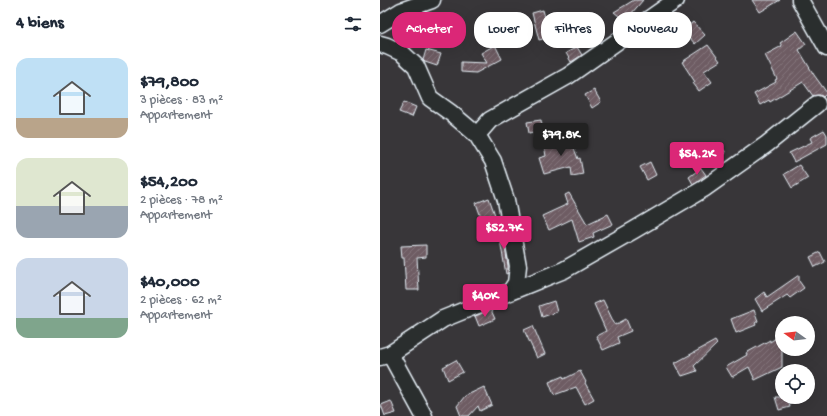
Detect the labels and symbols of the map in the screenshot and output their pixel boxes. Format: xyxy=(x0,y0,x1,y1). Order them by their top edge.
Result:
pin: $79.8K xyxy=(528,123,594,157)
pin: $54.2K xyxy=(664,142,730,176)
pin: $52.7K xyxy=(471,216,537,250)
pin: $40K xyxy=(461,284,509,318)
north arrow xyxy=(775,316,815,356)

